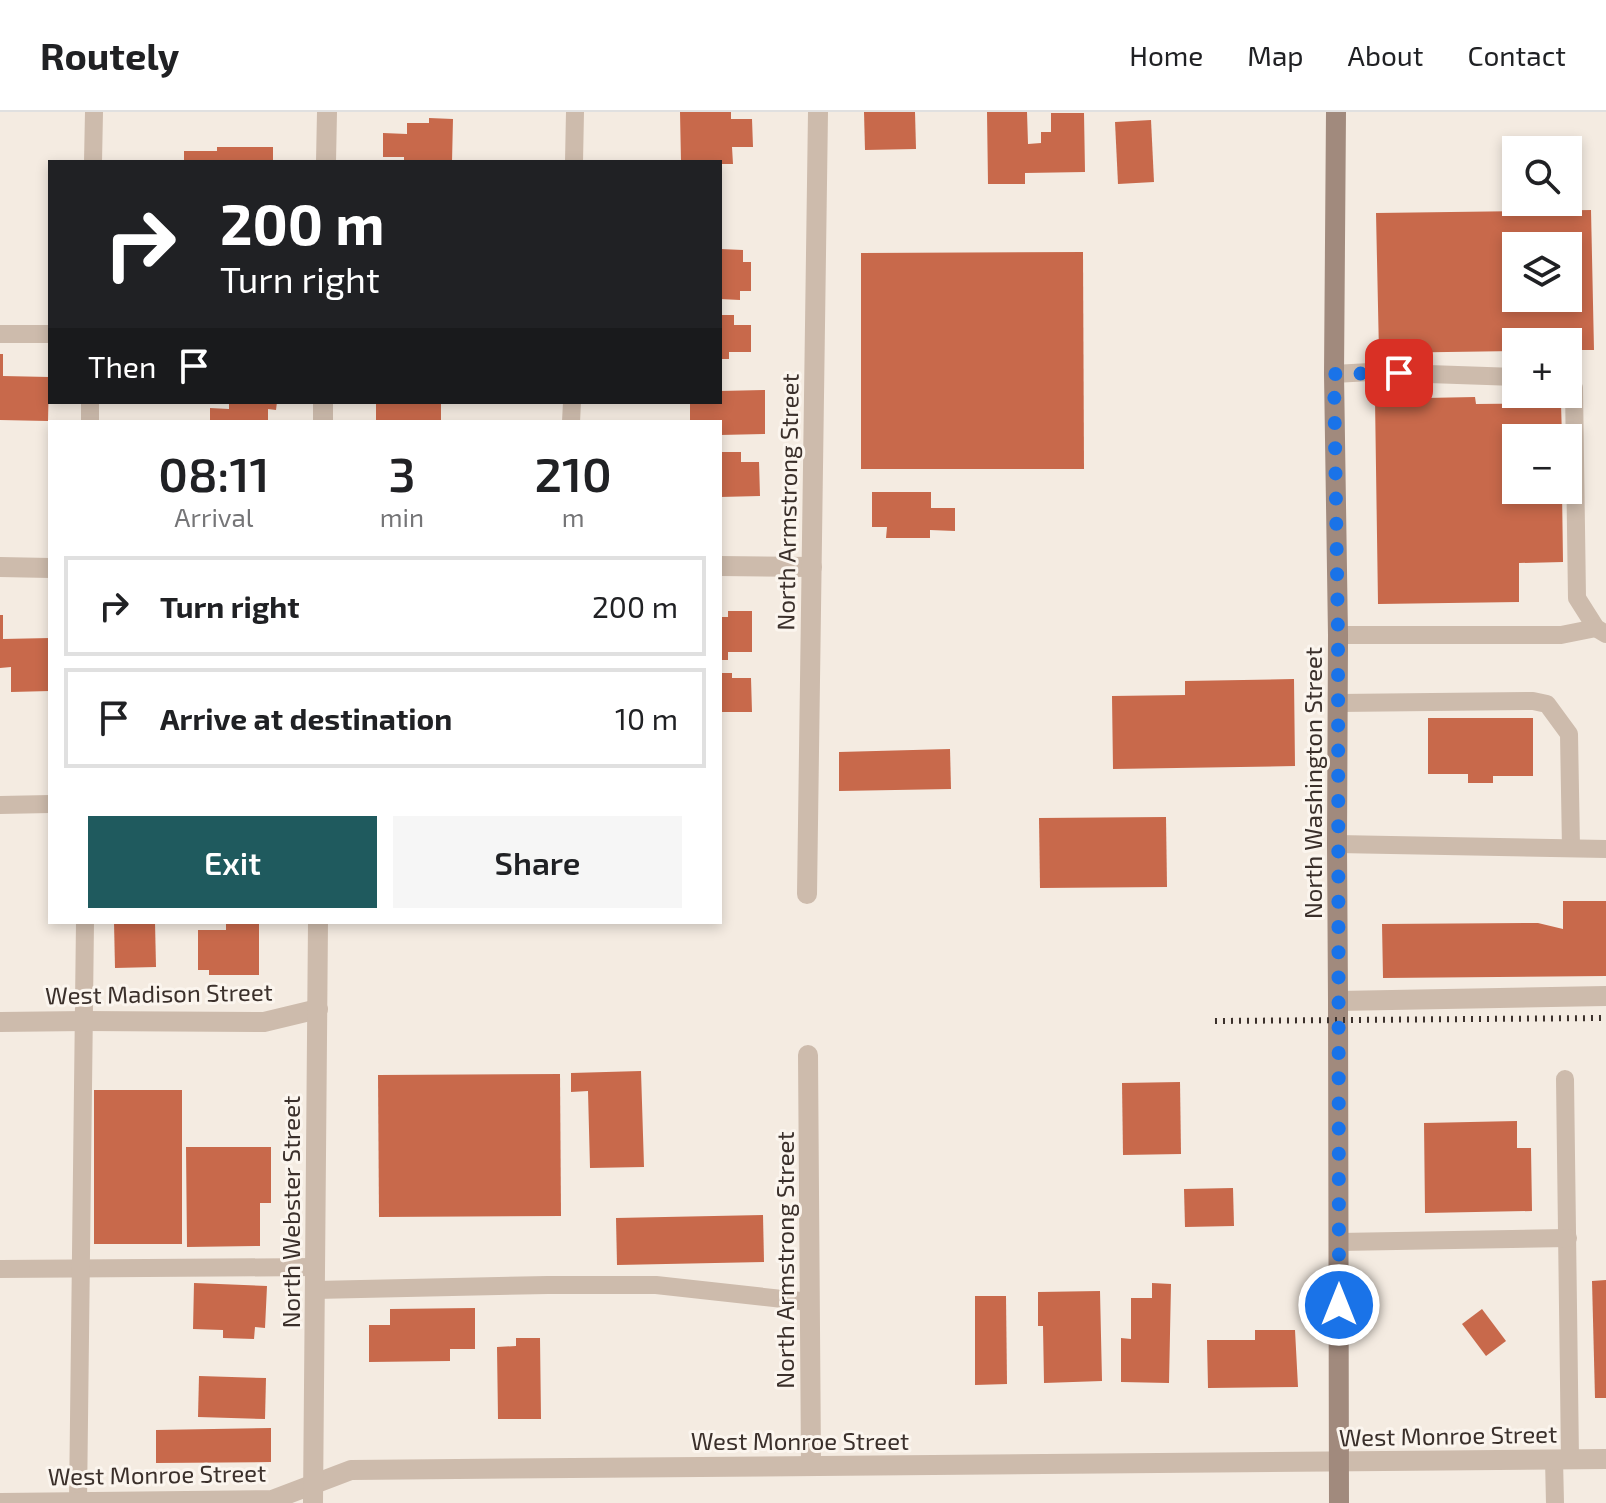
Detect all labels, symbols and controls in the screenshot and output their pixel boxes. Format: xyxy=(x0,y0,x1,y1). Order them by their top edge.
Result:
text: Routely xyxy=(40,32,179,78)
text: Home xyxy=(1129,38,1203,72)
text: Map xyxy=(1247,38,1304,72)
text: About xyxy=(1348,38,1423,72)
text: Contact xyxy=(1467,38,1566,72)
map controls xyxy=(1502,136,1582,504)
button: search xyxy=(1502,136,1582,216)
text: 200 m xyxy=(220,189,385,256)
icon: right xyxy=(88,192,192,296)
button: layers xyxy=(1502,232,1582,312)
text: Turn right xyxy=(220,257,380,300)
button: + xyxy=(1502,328,1582,408)
pin xyxy=(1365,339,1433,407)
icon: arrive xyxy=(172,344,216,388)
text: Then xyxy=(88,348,156,384)
icon: arrive xyxy=(1377,351,1421,395)
street label: North Armstrong Street xyxy=(770,373,804,631)
button: − xyxy=(1502,424,1582,504)
text: 08:11 xyxy=(158,444,270,502)
text: 3 xyxy=(389,444,416,502)
text: 210 xyxy=(534,444,612,502)
text: Arrival xyxy=(174,501,253,532)
text: min xyxy=(380,501,424,532)
text: m xyxy=(562,501,584,532)
icon: right xyxy=(92,584,136,628)
text: Turn right xyxy=(160,588,300,624)
text: 200 m xyxy=(592,588,678,624)
street label: North Washington Street xyxy=(1298,647,1327,919)
icon: arrive xyxy=(92,696,136,740)
text: Arrive at destination xyxy=(160,700,452,736)
text: 10 m xyxy=(615,700,678,736)
button: Exit xyxy=(88,816,377,908)
button: Share xyxy=(393,816,682,908)
street label: West Madison Street xyxy=(45,977,273,1009)
street label: North Webster Street xyxy=(276,1096,305,1328)
street label: North Armstrong Street xyxy=(770,1131,799,1389)
position arrow xyxy=(1297,1263,1381,1347)
street label: West Monroe Street xyxy=(1339,1419,1557,1451)
street label: West Monroe Street xyxy=(691,1426,909,1455)
street label: West Monroe Street xyxy=(48,1458,266,1490)

